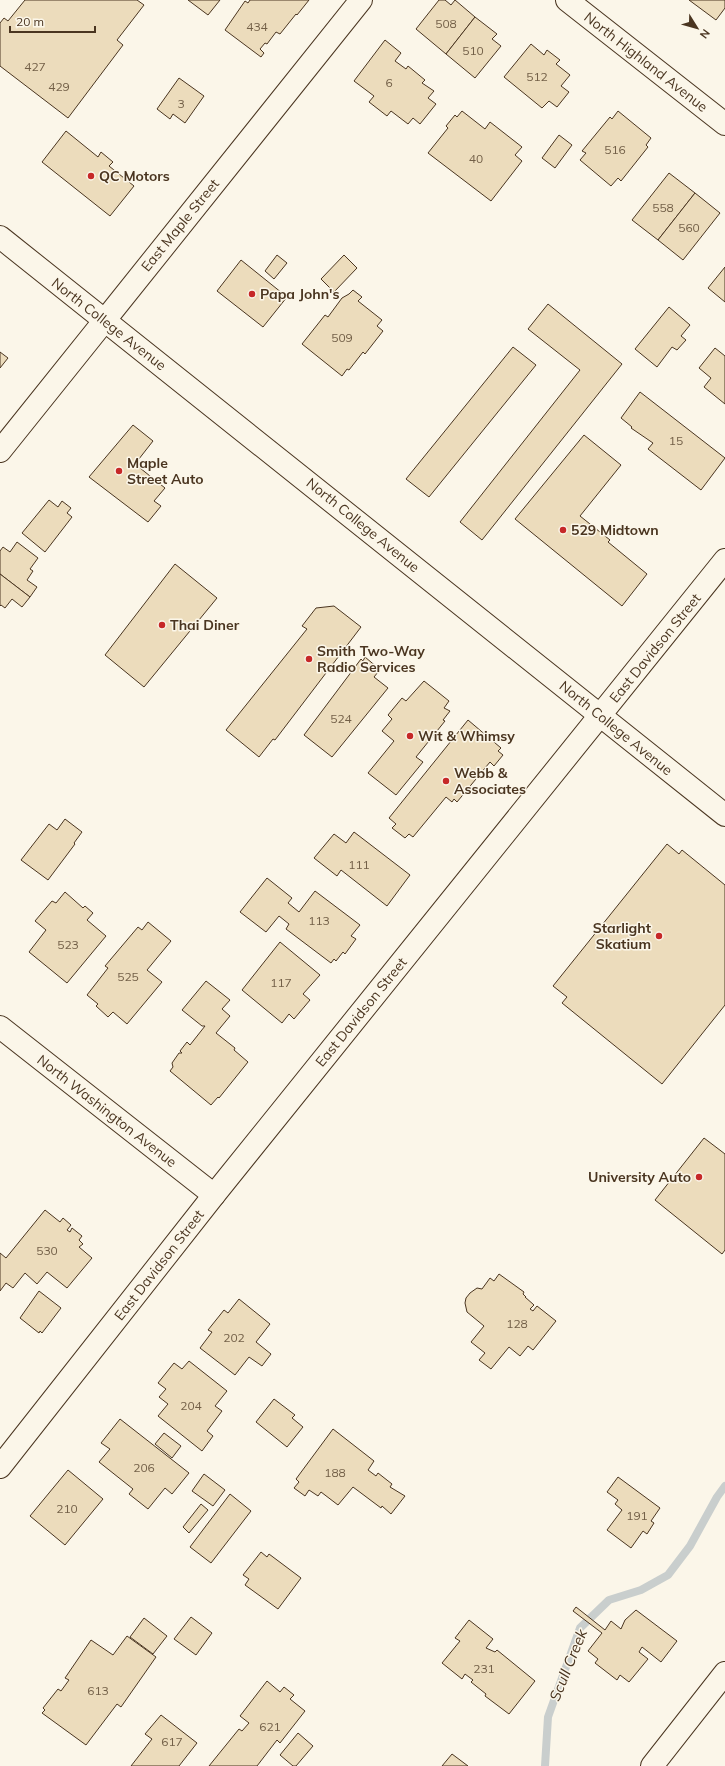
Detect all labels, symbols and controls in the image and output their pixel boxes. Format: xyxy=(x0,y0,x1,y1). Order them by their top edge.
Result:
scale bar xyxy=(10,8,95,34)
north arrow xyxy=(677,8,717,48)
street label: North Highland Avenue xyxy=(581,9,711,115)
text: 20 m xyxy=(16,14,44,29)
house number: 508 xyxy=(435,16,457,31)
house number: 434 xyxy=(246,19,268,34)
house number: 510 xyxy=(462,43,484,58)
house number: 427 xyxy=(24,59,46,74)
house number: 512 xyxy=(526,69,548,84)
house number: 6 xyxy=(385,75,393,90)
house number: 429 xyxy=(48,79,70,94)
house number: 3 xyxy=(177,96,185,111)
house number: 516 xyxy=(604,142,626,157)
house number: 40 xyxy=(469,151,483,166)
place label: QC Motors xyxy=(99,167,170,185)
marker: QC Motors xyxy=(86,171,96,181)
street label: East Maple Street xyxy=(137,175,223,275)
house number: 558 xyxy=(652,200,674,215)
house number: 560 xyxy=(678,220,700,235)
street label: North College Avenue xyxy=(48,274,170,374)
place label: Papa John's xyxy=(260,285,340,303)
marker: Papa John's xyxy=(247,289,257,299)
house number: 509 xyxy=(331,330,353,345)
house number: 15 xyxy=(669,433,683,448)
place label: Maple Street Auto xyxy=(127,454,203,488)
marker: Maple Street Auto xyxy=(114,466,124,476)
street label: North College Avenue xyxy=(303,474,423,576)
place label: 529 Midtown xyxy=(571,521,659,539)
marker: 529 Midtown xyxy=(558,525,568,535)
street label: East Davidson Street xyxy=(605,590,705,706)
place label: Thai Diner xyxy=(170,616,240,634)
marker: Thai Diner xyxy=(157,620,167,630)
place label: Smith Two-Way Radio Services xyxy=(317,642,425,676)
marker: Smith Two-Way Radio Services xyxy=(304,654,314,664)
street label: North College Avenue xyxy=(556,677,676,779)
house number: 524 xyxy=(330,711,352,726)
place label: Wit & Whimsy xyxy=(418,727,515,745)
marker: Wit & Whimsy xyxy=(405,731,415,741)
place label: Webb & Associates xyxy=(454,764,526,798)
marker: Webb & Associates xyxy=(441,776,451,786)
house number: 111 xyxy=(348,857,370,872)
house number: 113 xyxy=(308,913,330,928)
place label: Starlight Skatium xyxy=(593,919,652,953)
marker: Starlight Skatium xyxy=(654,931,664,941)
house number: 523 xyxy=(57,937,79,952)
street label: East Davidson Street xyxy=(311,954,411,1070)
house number: 525 xyxy=(117,969,139,984)
house number: 117 xyxy=(270,975,292,990)
street label: North Washington Avenue xyxy=(34,1051,180,1171)
place label: University Auto xyxy=(588,1168,691,1186)
marker: University Auto xyxy=(694,1172,704,1182)
street label: East Davidson Street xyxy=(110,1206,208,1324)
house number: 530 xyxy=(36,1243,58,1258)
house number: 128 xyxy=(506,1316,528,1331)
house number: 202 xyxy=(223,1330,245,1345)
house number: 204 xyxy=(180,1398,202,1413)
house number: 206 xyxy=(133,1460,155,1475)
house number: 188 xyxy=(324,1465,346,1480)
house number: 210 xyxy=(56,1501,78,1516)
house number: 191 xyxy=(626,1508,648,1523)
water label: Scull Creek xyxy=(545,1625,592,1704)
house number: 231 xyxy=(473,1661,495,1676)
house number: 613 xyxy=(87,1683,109,1698)
house number: 621 xyxy=(259,1719,281,1734)
house number: 617 xyxy=(161,1734,183,1749)

